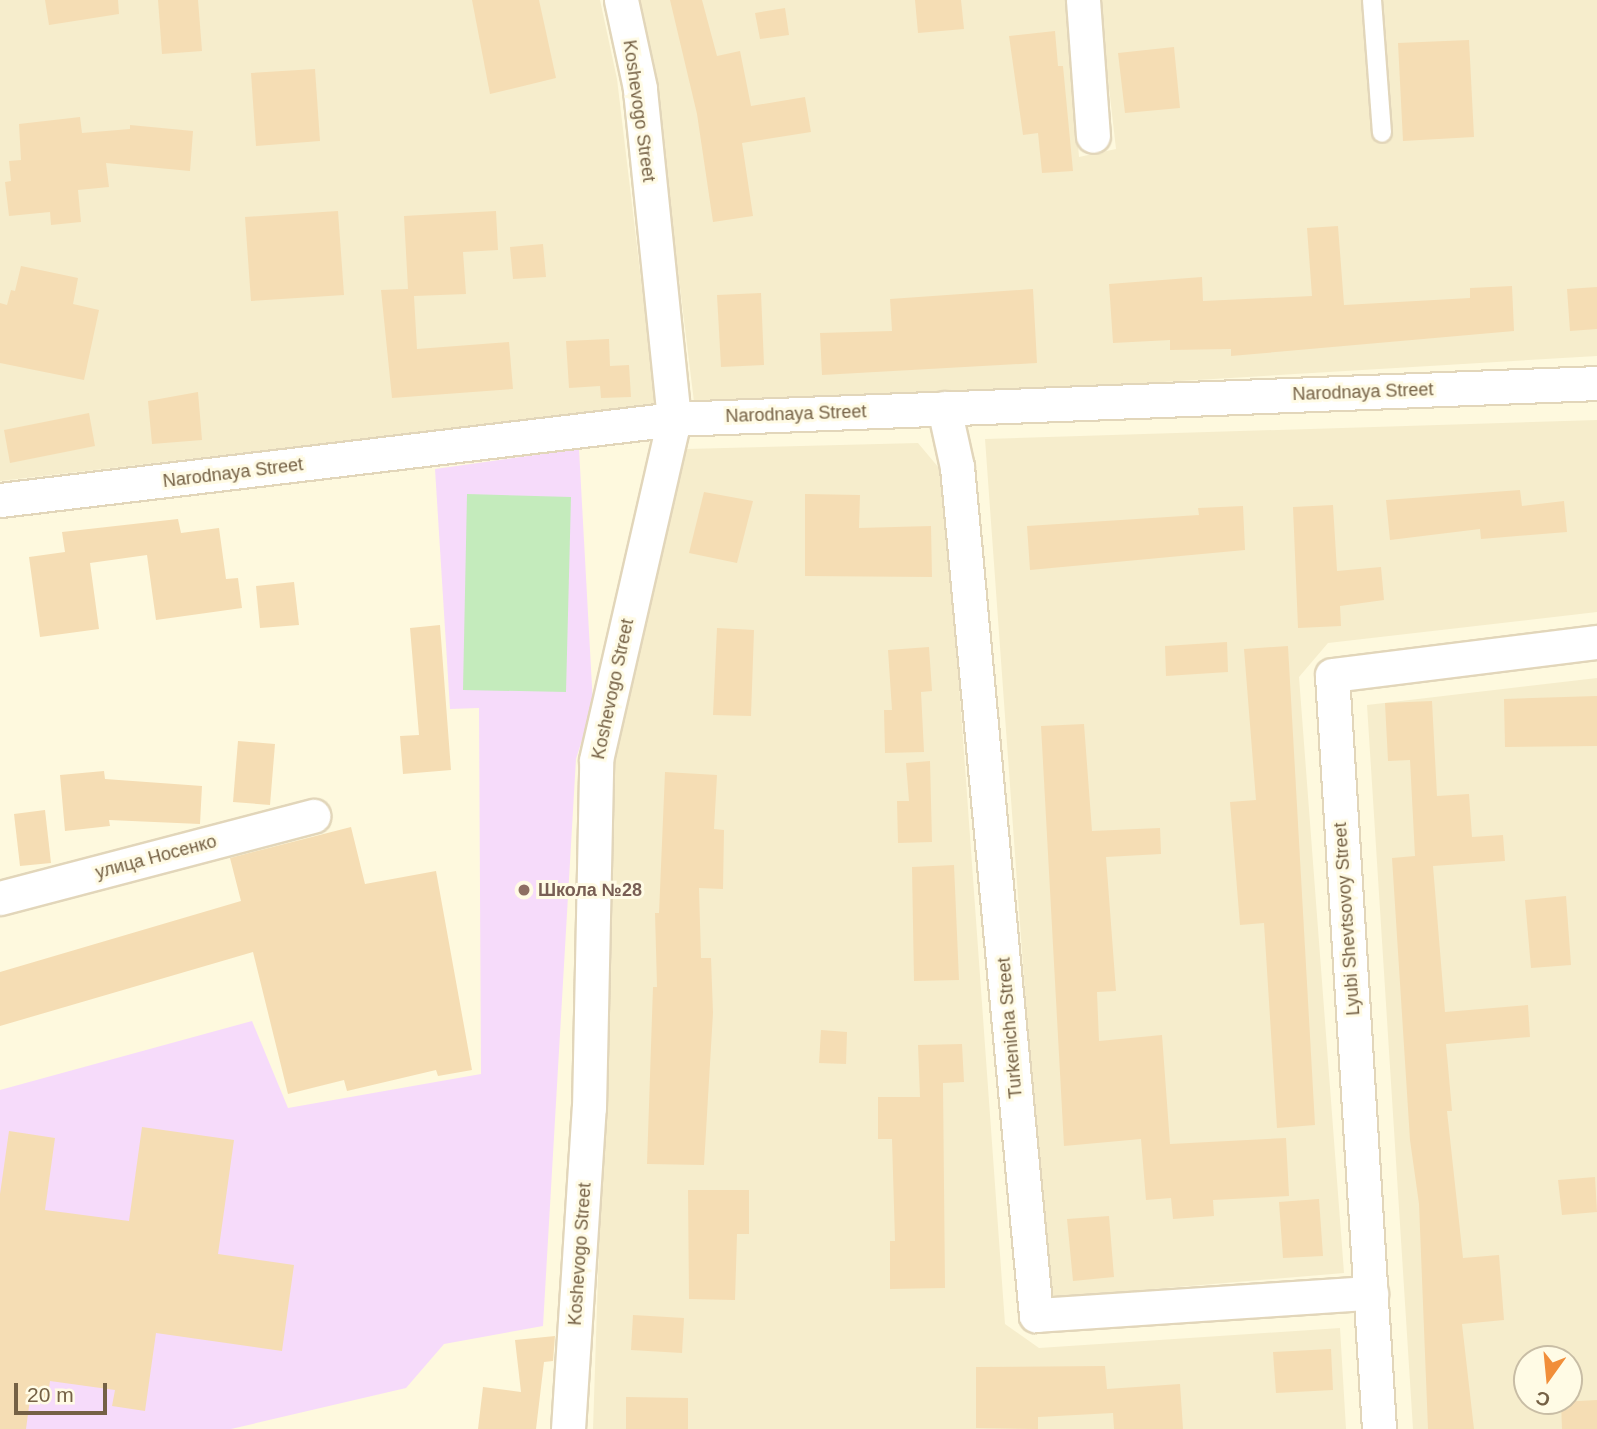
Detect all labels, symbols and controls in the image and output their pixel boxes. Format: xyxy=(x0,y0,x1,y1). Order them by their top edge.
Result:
street label: Koshevogo Street xyxy=(618,39,660,183)
street label: Narodnaya Street xyxy=(1292,379,1434,405)
street label: Narodnaya Street xyxy=(725,401,867,427)
street label: Narodnaya Street xyxy=(162,454,304,492)
street label: Koshevogo Street xyxy=(588,617,638,761)
street label: Lyubi Shevtsovoy Street xyxy=(1329,822,1365,1016)
street label: улица Носенко xyxy=(93,830,219,884)
place label: Школа №28 xyxy=(538,879,642,901)
marker: Школа №28 xyxy=(516,882,532,898)
street label: Turkenicha Street xyxy=(993,957,1027,1099)
street label: Koshevogo Street xyxy=(564,1182,596,1326)
north arrow xyxy=(1513,1345,1583,1415)
scale bar xyxy=(18,1370,110,1414)
text: 20 m xyxy=(27,1383,74,1406)
text: С xyxy=(1534,1387,1552,1411)

